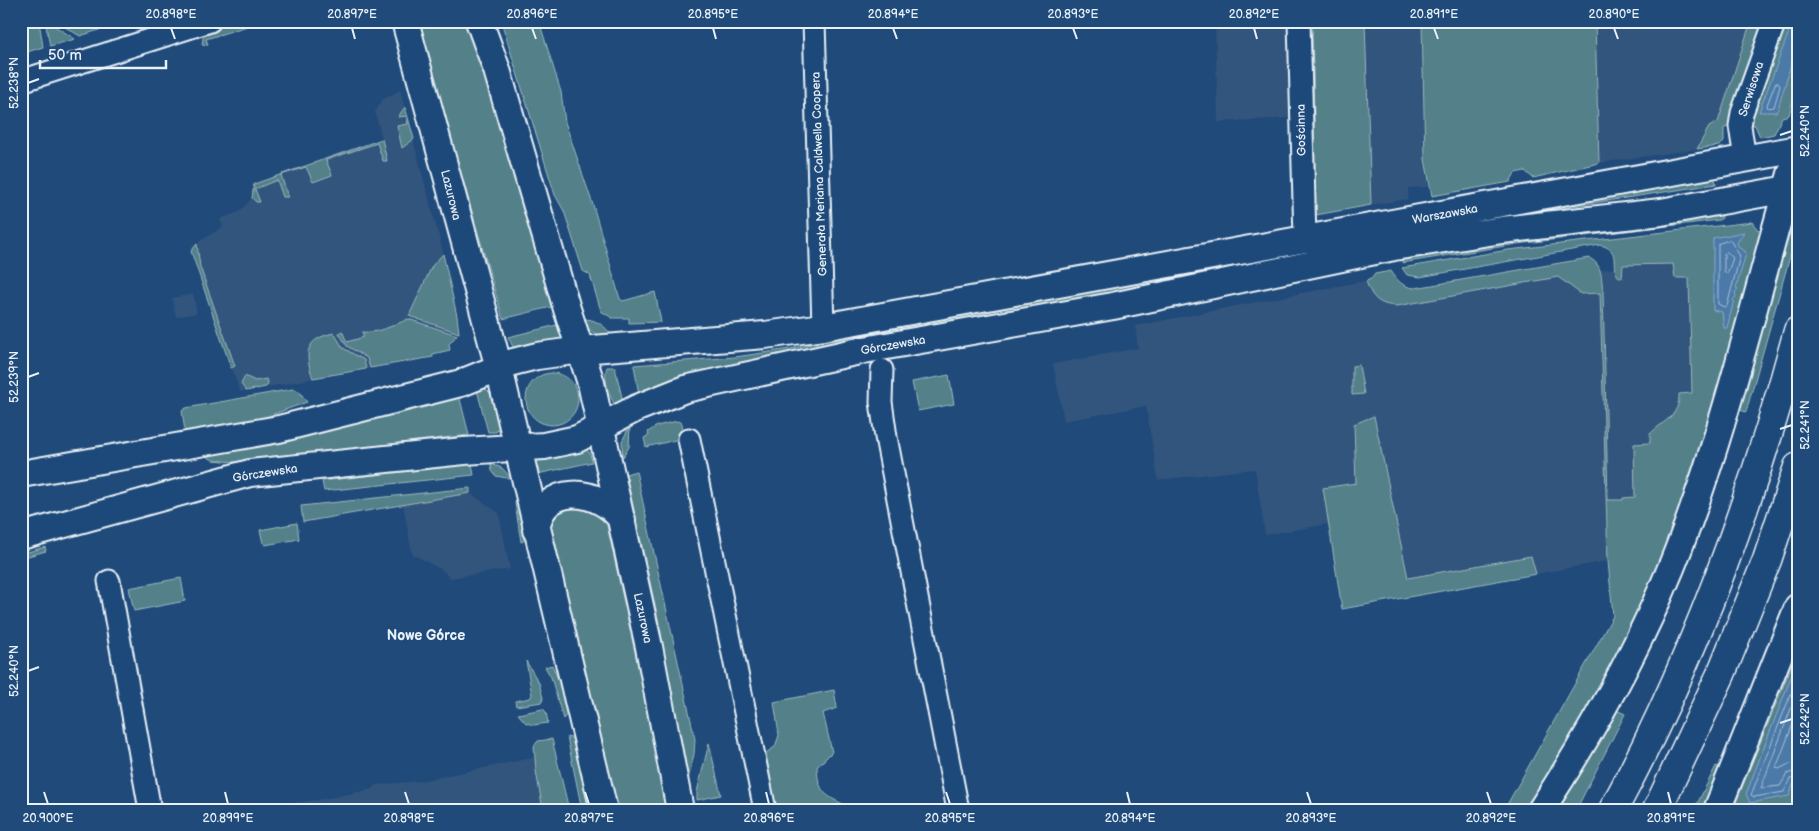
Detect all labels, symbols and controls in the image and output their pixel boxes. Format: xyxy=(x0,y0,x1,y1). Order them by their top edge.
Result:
text: 20.898°E xyxy=(146,7,197,22)
text: 20.897°E xyxy=(327,7,377,22)
text: 20.896°E xyxy=(507,7,558,22)
text: 20.895°E xyxy=(688,7,738,22)
text: 20.894°E xyxy=(868,7,918,22)
text: 20.893°E xyxy=(1048,7,1099,22)
text: 20.892°E xyxy=(1229,7,1279,22)
text: 20.891°E xyxy=(1410,7,1458,22)
text: 20.890°E xyxy=(1589,7,1640,22)
scale bar xyxy=(40,38,166,70)
text: 50 m xyxy=(48,46,82,65)
text: 52.238°N xyxy=(7,57,22,109)
street label: Serwisowa xyxy=(1736,60,1767,119)
street label: Generała Meriana Caldwella Coopera xyxy=(808,71,831,277)
street label: Gościnna xyxy=(1294,104,1309,156)
text: 52.240°N xyxy=(1798,105,1813,157)
street label: Lazurowa xyxy=(437,168,464,222)
street label: Warszawska xyxy=(1411,201,1479,228)
street label: Górczewska xyxy=(860,332,927,359)
text: 52.239°N xyxy=(7,351,22,403)
text: 52.241°N xyxy=(1798,400,1813,450)
street label: Górczewska xyxy=(232,461,299,486)
street label: Lazurowa xyxy=(630,591,655,645)
district label: Nowe Górce xyxy=(387,627,465,644)
text: 52.240°N xyxy=(7,645,22,697)
text: 52.242°N xyxy=(1798,693,1813,745)
text: 20.900°E xyxy=(23,811,74,826)
text: 20.899°E xyxy=(203,811,253,826)
text: 20.898°E xyxy=(384,811,435,826)
text: 20.897°E xyxy=(564,811,614,826)
text: 20.896°E xyxy=(744,811,795,826)
text: 20.895°E xyxy=(925,811,975,826)
text: 20.894°E xyxy=(1105,811,1155,826)
text: 20.893°E xyxy=(1286,811,1337,826)
text: 20.892°E xyxy=(1466,811,1516,826)
text: 20.891°E xyxy=(1647,811,1695,826)

